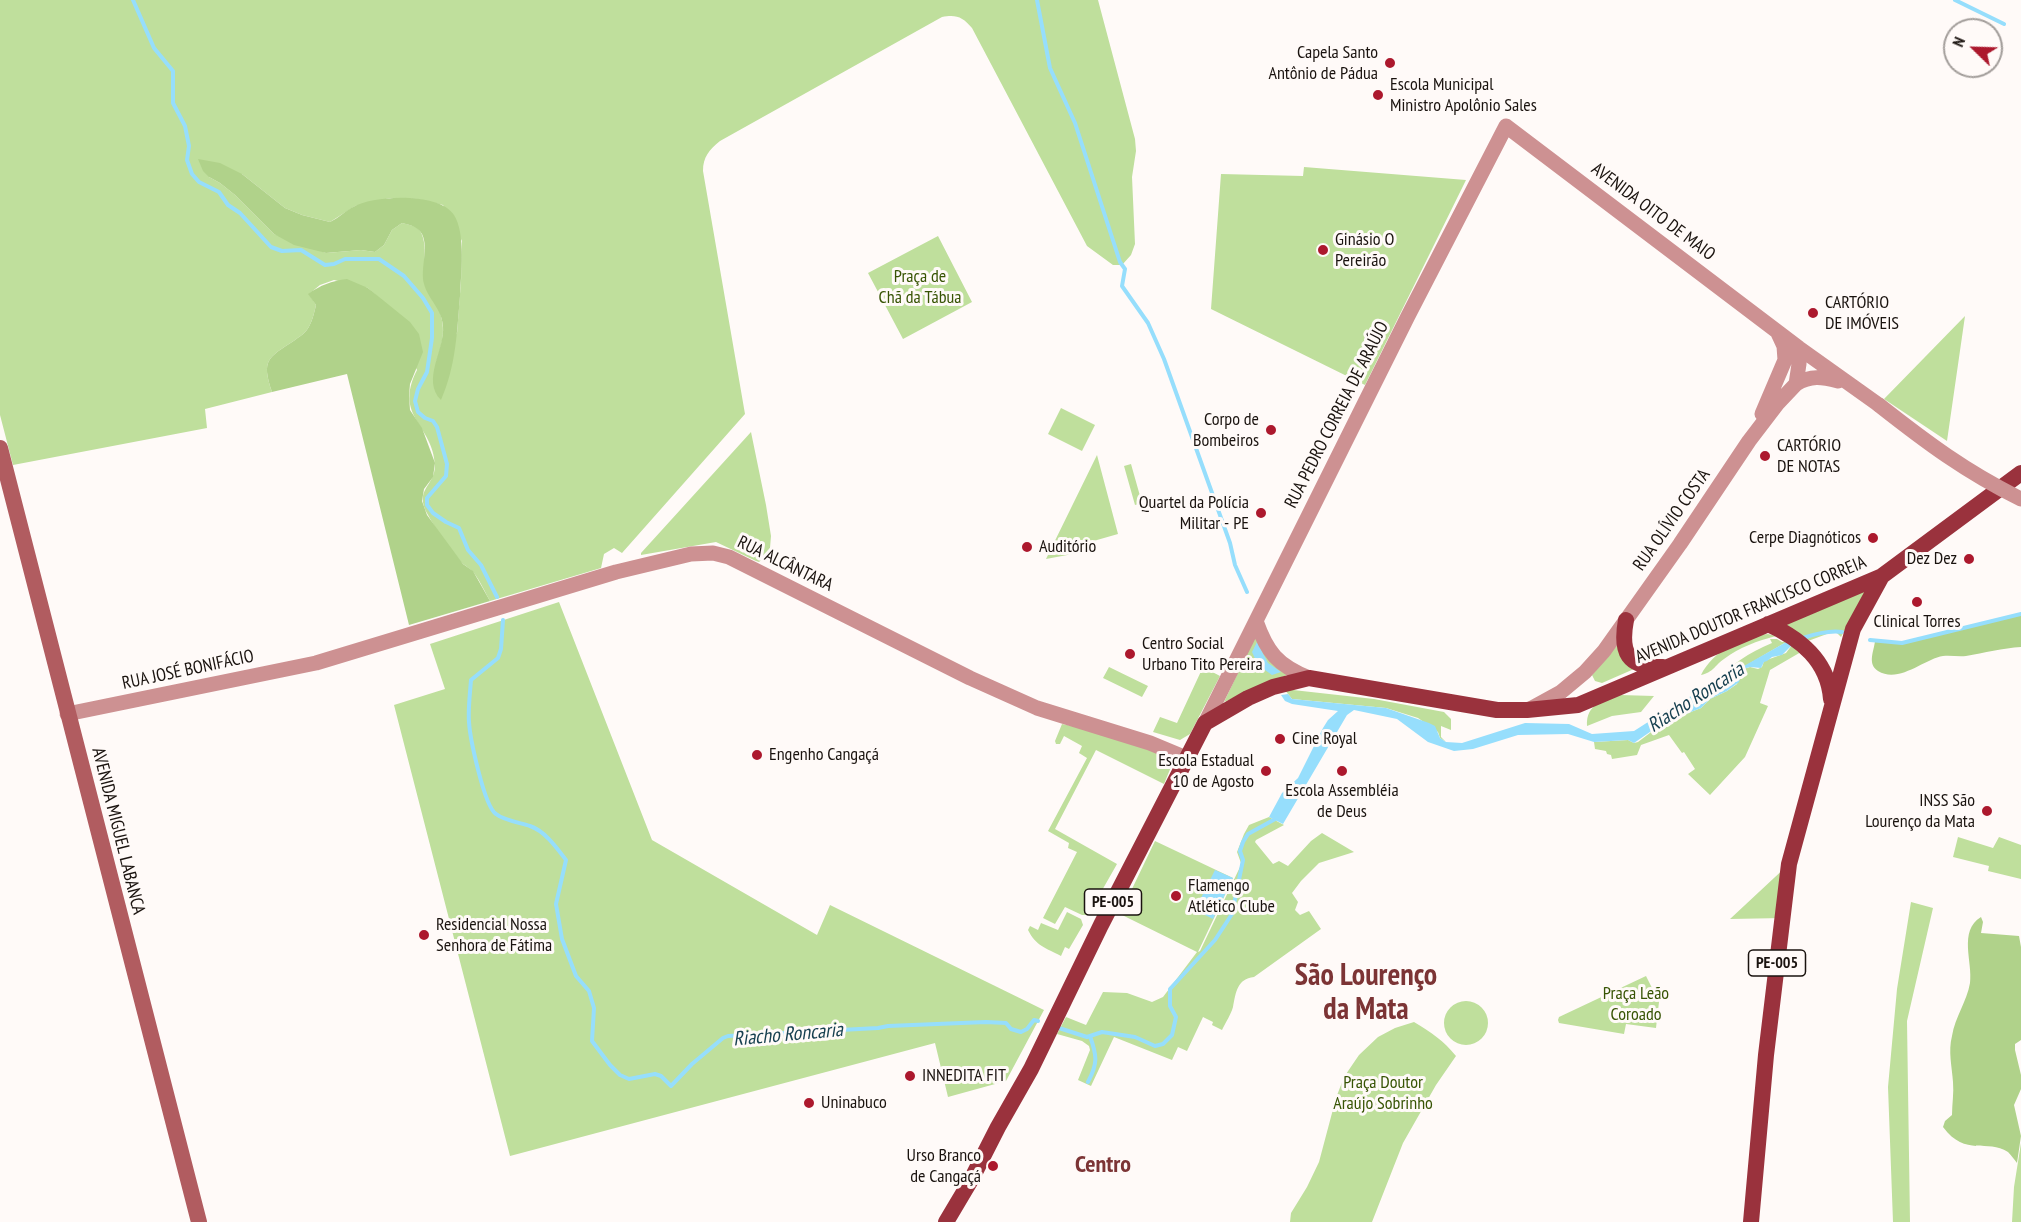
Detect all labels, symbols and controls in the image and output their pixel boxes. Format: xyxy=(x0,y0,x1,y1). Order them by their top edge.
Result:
north arrow xyxy=(1943,18,2003,78)
text: N xyxy=(1947,34,1969,50)
place label: Capela Santo Antônio de Pádua xyxy=(1268,42,1378,84)
marker: Capela Santo Antônio de Pádua xyxy=(1383,56,1397,70)
place label: Escola Municipal Ministro Apolônio Sales xyxy=(1390,74,1537,116)
marker: Escola Municipal Ministro Apolônio Sales xyxy=(1371,88,1385,102)
street label: AVENIDA OITO DE MAIO xyxy=(1587,158,1719,266)
place label: Ginásio O Pereirão xyxy=(1335,229,1394,272)
marker: Ginásio O Pereirão xyxy=(1316,243,1330,257)
park label: Praça de Chã da Tábua xyxy=(879,266,961,308)
place label: CARTÓRIO DE IMÓVEIS xyxy=(1825,292,1899,334)
marker: CARTÓRIO DE IMÓVEIS xyxy=(1806,306,1820,320)
street label: RUA PEDRO CORREIA DE ARAÚJO xyxy=(1280,318,1394,512)
place label: Corpo de Bombeiros xyxy=(1193,409,1259,452)
marker: Corpo de Bombeiros xyxy=(1264,423,1278,437)
place label: CARTÓRIO DE NOTAS xyxy=(1777,435,1841,478)
marker: CARTÓRIO DE NOTAS xyxy=(1758,449,1772,463)
street label: RUA OLÍVIO COSTA xyxy=(1629,465,1715,575)
place label: Quartel da Polícia Militar - PE xyxy=(1139,492,1249,534)
marker: Quartel da Polícia Militar - PE xyxy=(1254,506,1268,520)
place label: Cerpe Diagnóticos xyxy=(1749,527,1861,549)
marker: Cerpe Diagnóticos xyxy=(1866,531,1880,545)
street label: RUA ALCÂNTARA xyxy=(734,532,836,596)
place label: Auditório xyxy=(1039,536,1096,558)
marker: Auditório xyxy=(1020,540,1034,554)
place label: Dez Dez xyxy=(1907,548,1957,570)
street label: AVENIDA DOUTOR FRANCISCO CORREIA xyxy=(1632,551,1870,669)
marker: Dez Dez xyxy=(1962,552,1976,566)
marker: Clinical Torres xyxy=(1910,595,1924,609)
place label: Clinical Torres xyxy=(1873,611,1961,633)
place label: Centro Social Urbano Tito Pereira xyxy=(1142,633,1263,676)
street label: RUA JOSÉ BONIFÁCIO xyxy=(120,646,256,694)
marker: Centro Social Urbano Tito Pereira xyxy=(1123,647,1137,661)
water label: Riacho Roncaria xyxy=(1643,658,1749,738)
place label: Cine Royal xyxy=(1292,728,1357,750)
marker: Cine Royal xyxy=(1273,732,1287,746)
place label: Engenho Cangaçá xyxy=(769,744,879,766)
street label: AVENIDA MIGUEL LABANCA xyxy=(87,745,149,917)
marker: Engenho Cangaçá xyxy=(750,748,764,762)
place label: Escola Estadual 10 de Agosto xyxy=(1158,750,1254,792)
marker: Escola Estadual 10 de Agosto xyxy=(1259,764,1273,778)
marker: Escola Assembléia de Deus xyxy=(1335,764,1349,778)
place label: Escola Assembléia de Deus xyxy=(1285,780,1399,822)
place label: INSS São Lourenço da Mata xyxy=(1865,790,1975,832)
marker: INSS São Lourenço da Mata xyxy=(1980,804,1994,818)
place label: Flamengo Atlético Clube xyxy=(1188,875,1275,918)
road number: PE-005 xyxy=(1084,889,1142,915)
marker: Flamengo Atlético Clube xyxy=(1169,889,1183,903)
place label: Residencial Nossa Senhora de Fátima xyxy=(436,914,552,956)
marker: Residencial Nossa Senhora de Fátima xyxy=(417,928,431,942)
road number: PE-005 xyxy=(1748,950,1806,976)
district label: São Lourenço da Mata xyxy=(1295,958,1437,1028)
park label: Praça Leão Coroado xyxy=(1603,983,1669,1026)
water label: Riacho Roncaria xyxy=(732,1018,844,1052)
place label: INNEDITA FIT xyxy=(922,1065,1006,1087)
marker: INNEDITA FIT xyxy=(903,1069,917,1083)
park label: Praça Doutor Araújo Sobrinho xyxy=(1333,1072,1433,1114)
place label: Uninabuco xyxy=(821,1092,887,1114)
marker: Uninabuco xyxy=(802,1096,816,1110)
place label: Urso Branco de Cangaçá xyxy=(907,1145,981,1188)
district label: Centro xyxy=(1075,1151,1131,1179)
marker: Urso Branco de Cangaçá xyxy=(986,1159,1000,1173)

